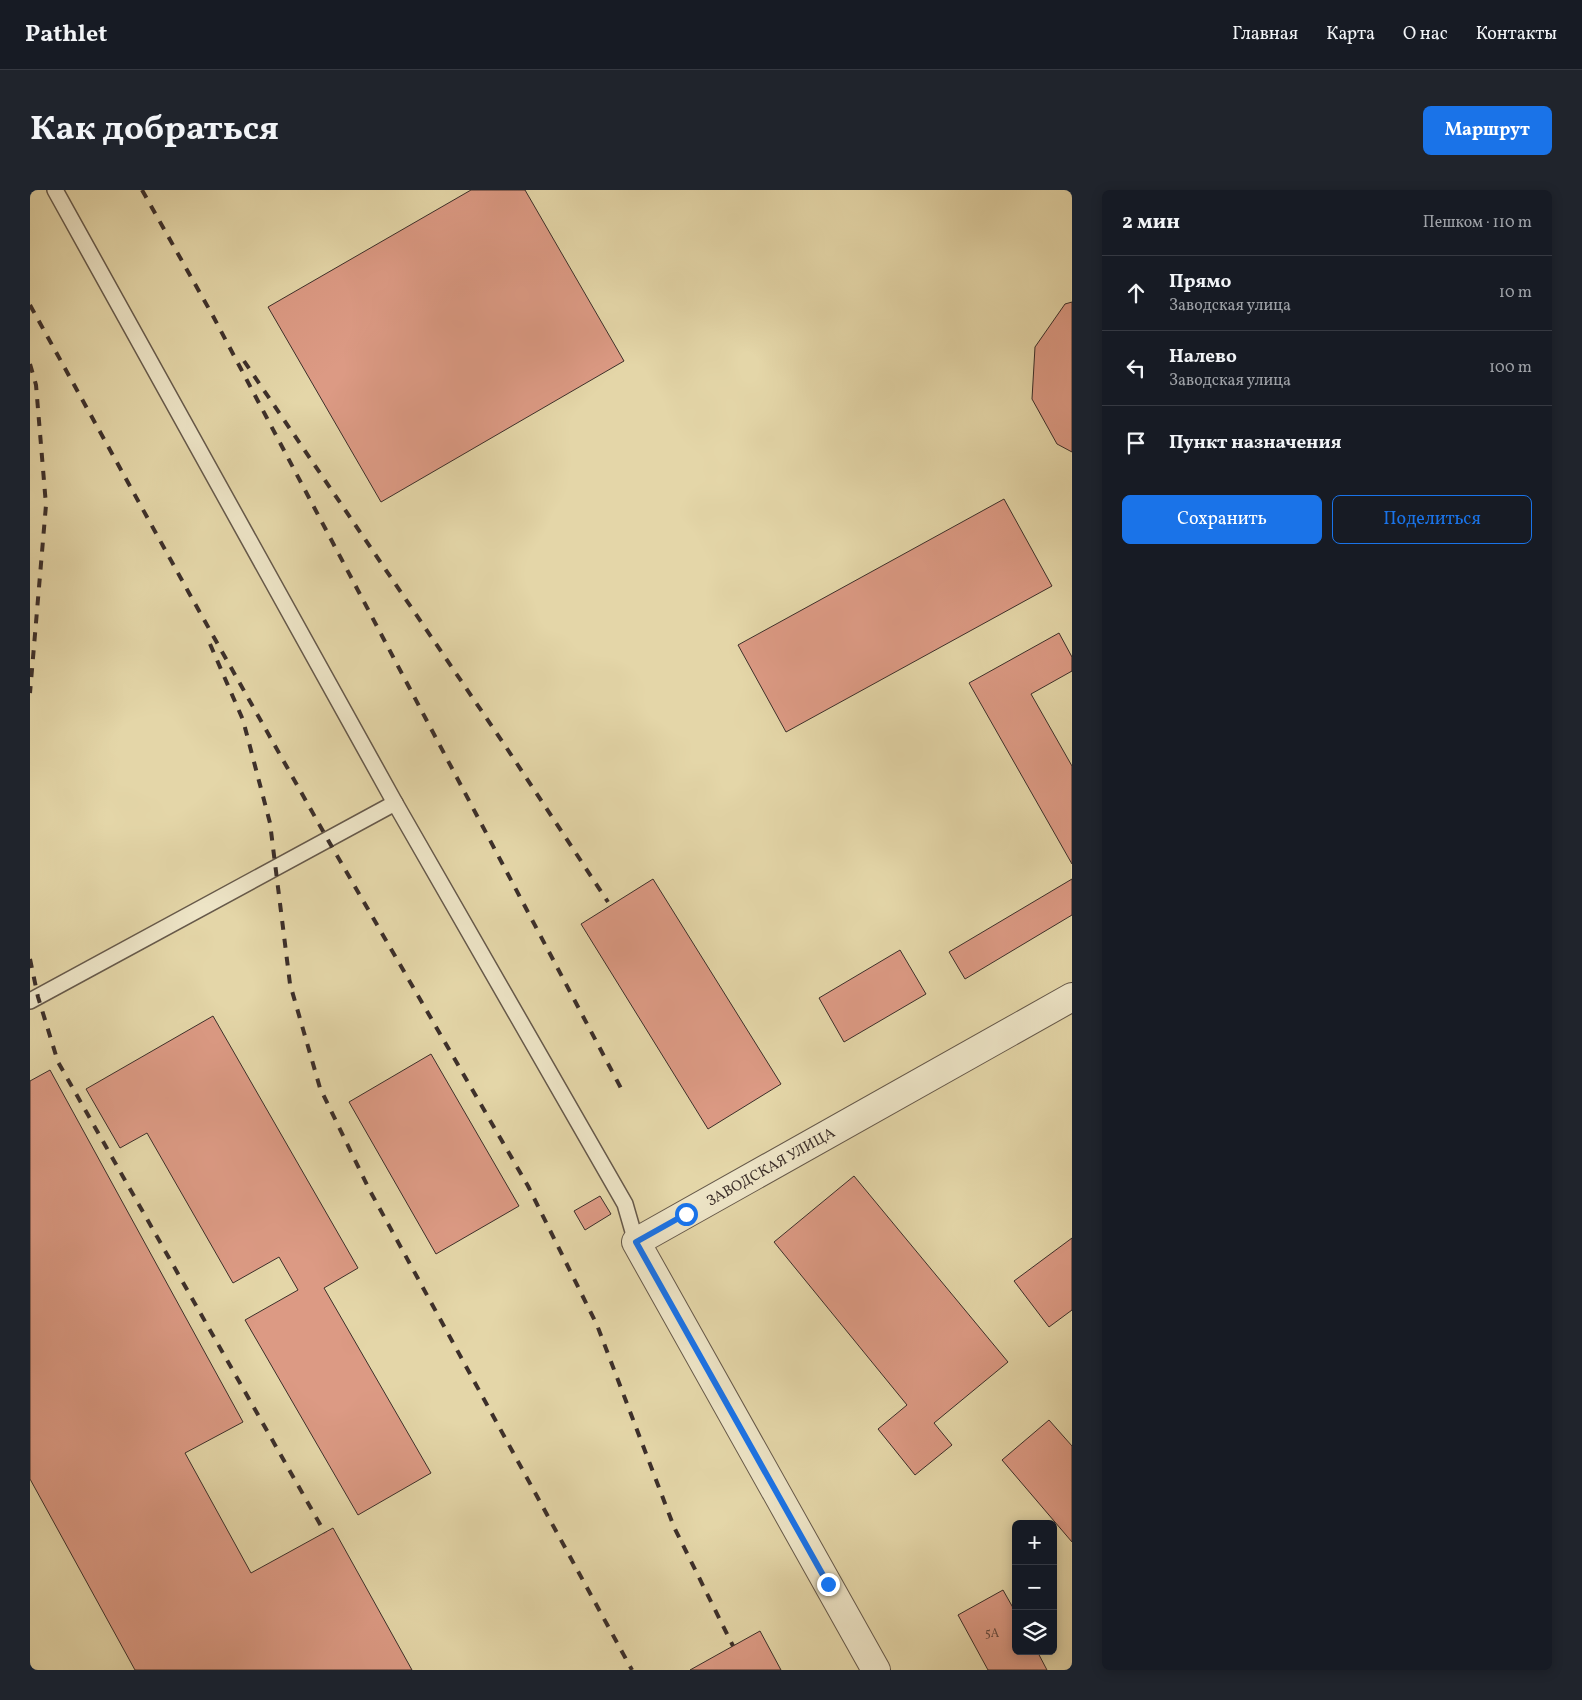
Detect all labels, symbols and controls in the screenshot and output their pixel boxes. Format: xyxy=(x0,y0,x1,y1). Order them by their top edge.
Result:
text: Pathlet xyxy=(25,18,107,52)
text: Главная xyxy=(1232,22,1298,47)
text: Карта xyxy=(1326,22,1375,47)
text: О нас xyxy=(1403,22,1448,47)
text: Контакты xyxy=(1476,22,1557,47)
text: Как добраться xyxy=(30,106,279,154)
button: Маршрут xyxy=(1423,106,1552,155)
text: 2 мин xyxy=(1122,208,1180,237)
text: Пешком · 110 m xyxy=(1423,212,1532,234)
text: Прямо xyxy=(1169,269,1231,295)
icon: ahead xyxy=(1122,279,1150,307)
text: 10 m xyxy=(1499,282,1532,304)
text: Заводская улица xyxy=(1169,295,1291,317)
text: Налево xyxy=(1169,344,1237,370)
icon: left xyxy=(1122,354,1150,382)
text: 100 m xyxy=(1489,357,1532,379)
text: Заводская улица xyxy=(1169,370,1291,392)
icon: arrive xyxy=(1122,429,1150,457)
text: Пункт назначения xyxy=(1169,430,1342,456)
button: Сохранить xyxy=(1122,495,1322,544)
button: Поделиться xyxy=(1332,495,1532,544)
street label: ЗАВОДСКАЯ УЛИЦА xyxy=(703,1123,840,1212)
route start xyxy=(675,1203,698,1226)
map controls xyxy=(1012,1520,1057,1655)
button: + xyxy=(1012,1520,1057,1565)
button: − xyxy=(1012,1565,1057,1610)
route end xyxy=(817,1573,840,1596)
button: layers xyxy=(1012,1610,1057,1655)
house number: 5А xyxy=(985,1626,1000,1642)

